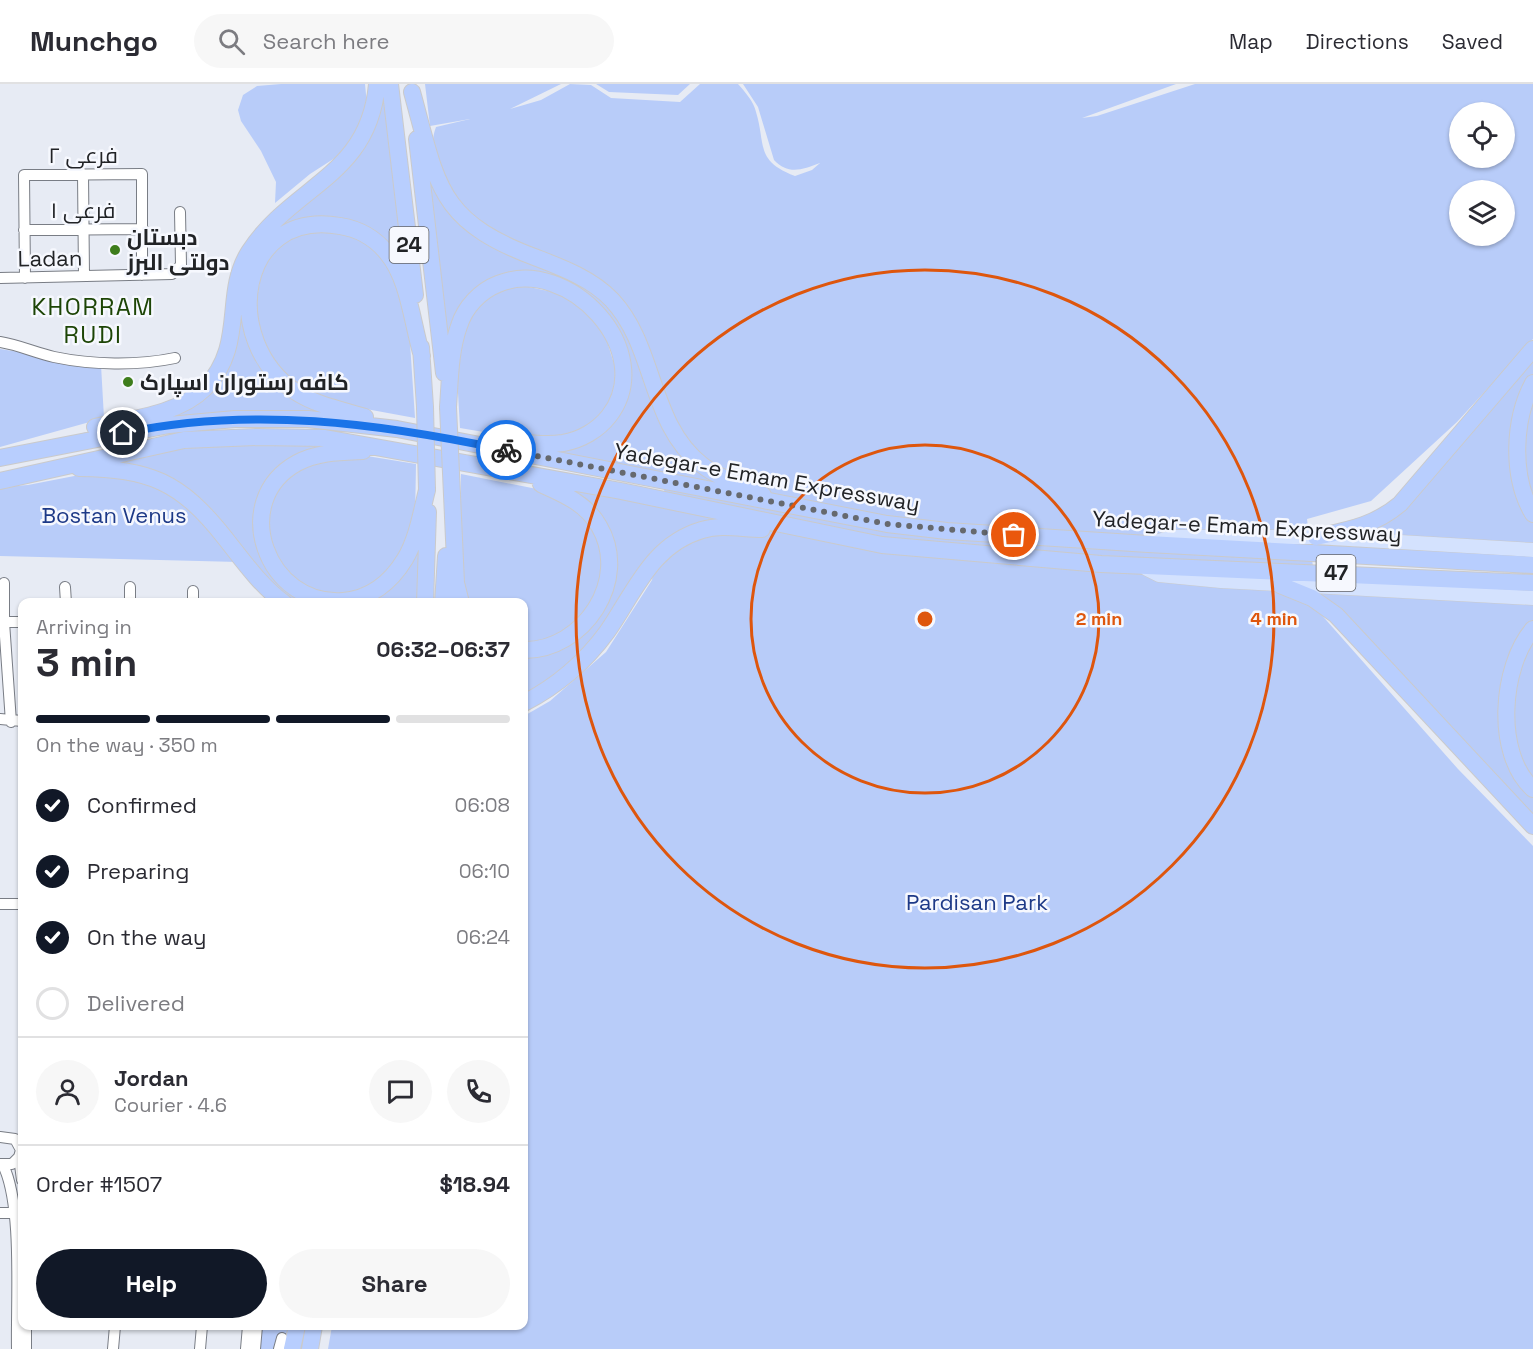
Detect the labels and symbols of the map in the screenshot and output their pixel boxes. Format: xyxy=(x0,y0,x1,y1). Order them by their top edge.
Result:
street label: فرعی ۲ xyxy=(48,141,118,169)
street label: فرعی ۱ xyxy=(51,196,115,224)
place label: دبستان دولتی البرز xyxy=(126,223,230,276)
road number: 24 xyxy=(390,227,428,263)
street label: Ladan xyxy=(17,243,83,273)
marker: دبستان دولتی البرز xyxy=(108,243,122,257)
district label: KHORRAM RUDI xyxy=(31,291,155,350)
place label: کافه رستوران اسپارک xyxy=(140,368,349,398)
marker: کافه رستوران اسپارک xyxy=(121,375,135,389)
pin xyxy=(97,407,148,458)
courier xyxy=(476,420,536,480)
street label: Yadegar-e Emam Expressway xyxy=(612,436,922,518)
park label: Bostan Venus xyxy=(41,501,187,529)
street label: Yadegar-e Emam Expressway xyxy=(1092,504,1402,548)
pin xyxy=(988,509,1039,560)
road number: 47 xyxy=(1316,555,1356,591)
text: 2 min xyxy=(1076,607,1122,630)
text: 4 min xyxy=(1250,607,1298,630)
centre of rings xyxy=(915,609,935,629)
park label: Pardisan Park xyxy=(906,888,1048,916)

